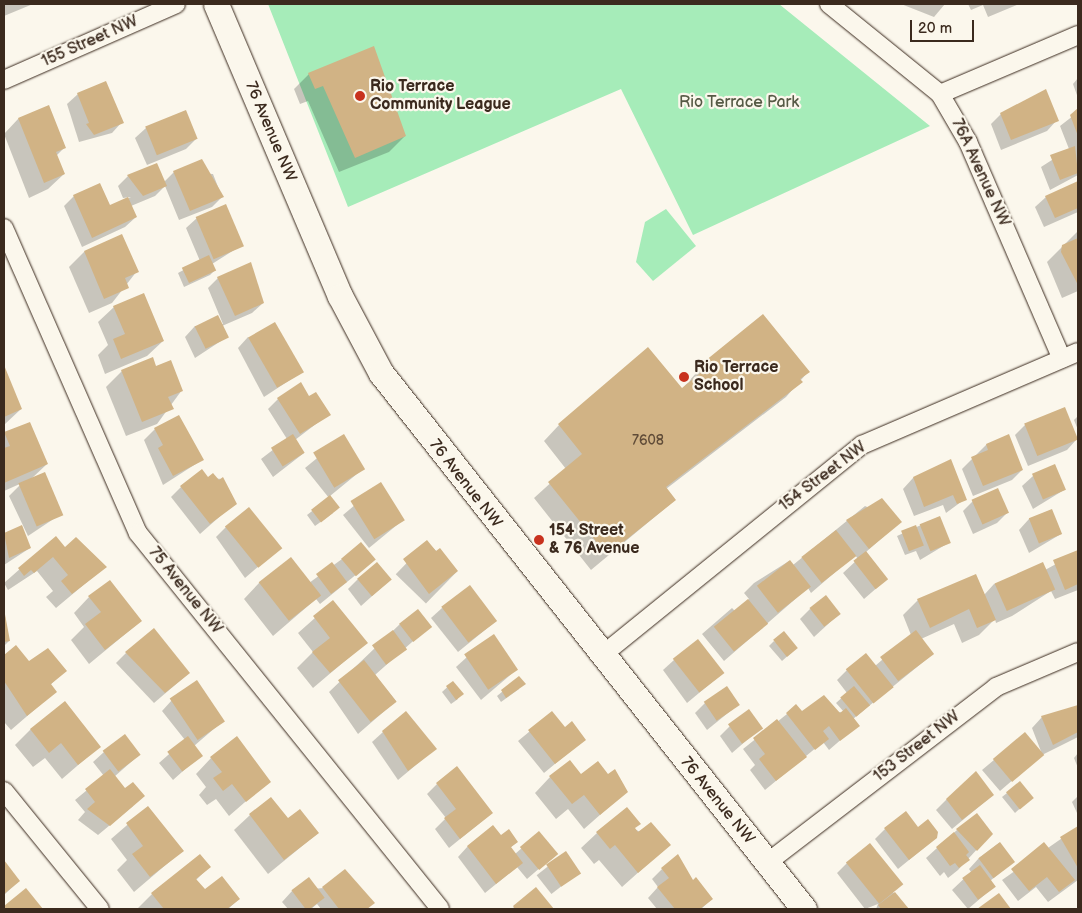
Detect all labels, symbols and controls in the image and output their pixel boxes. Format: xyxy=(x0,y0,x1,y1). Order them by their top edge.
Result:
scale bar xyxy=(912,10,976,42)
street label: 155 Street NW xyxy=(39,12,141,72)
text: 20 m xyxy=(918,19,952,38)
place label: Rio Terrace Community League xyxy=(370,77,511,115)
street label: 76 Avenue NW xyxy=(240,79,300,185)
marker: Rio Terrace Community League xyxy=(354,90,366,102)
park label: Rio Terrace Park xyxy=(679,93,799,113)
street label: 76A Avenue NW xyxy=(947,116,1013,230)
place label: Rio Terrace School xyxy=(694,358,778,396)
marker: Rio Terrace School xyxy=(678,371,690,383)
house number: 7608 xyxy=(632,433,664,449)
street label: 76 Avenue NW xyxy=(425,436,505,532)
street label: 154 Street NW xyxy=(776,438,870,516)
place label: 154 Street & 76 Avenue xyxy=(549,521,639,559)
marker: 154 Street & 76 Avenue xyxy=(533,534,545,546)
street label: 75 Avenue NW xyxy=(144,544,226,638)
street label: 153 Street NW xyxy=(870,707,964,787)
street label: 76 Avenue NW xyxy=(676,753,758,849)

